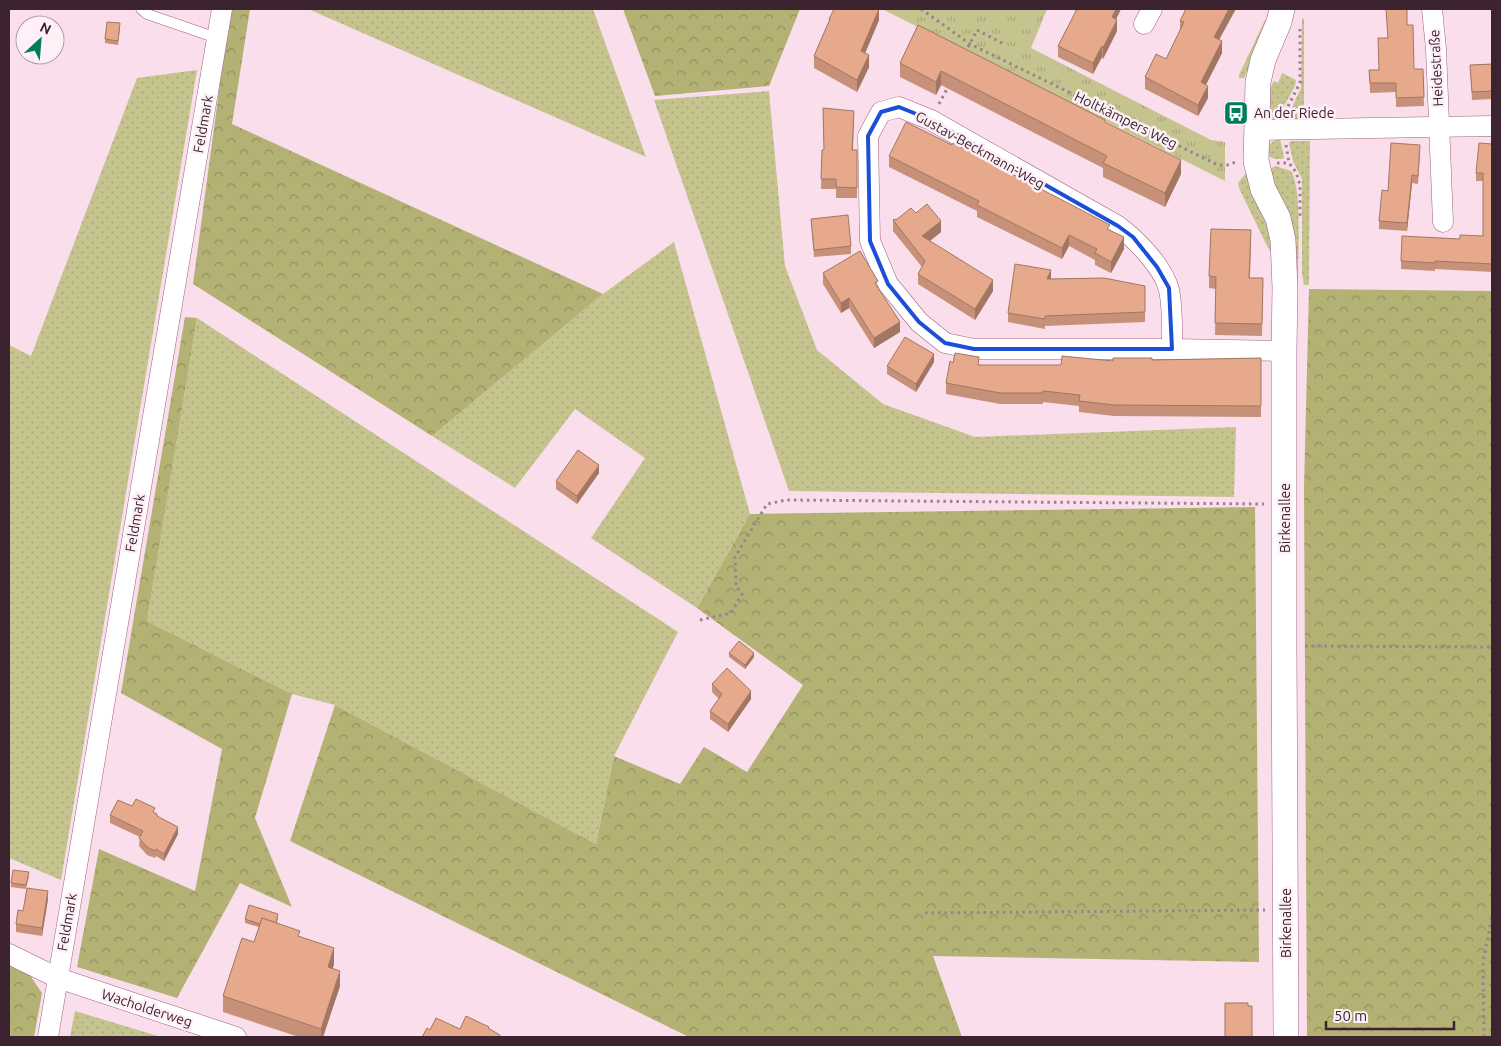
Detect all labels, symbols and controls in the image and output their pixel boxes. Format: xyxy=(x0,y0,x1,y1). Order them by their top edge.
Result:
north arrow xyxy=(15,15,65,65)
text: N xyxy=(37,19,54,38)
street label: Heidestraße xyxy=(1426,29,1446,107)
street label: Holtkämpers Weg xyxy=(1072,88,1180,152)
street label: Feldmark xyxy=(190,94,216,154)
bus stop icon: An der Riede xyxy=(1223,100,1249,126)
place label: An der Riede xyxy=(1254,105,1335,121)
street label: Gustav-Beckmann-Weg xyxy=(913,108,1047,192)
street label: Birkenallee xyxy=(1277,483,1293,553)
street label: Feldmark xyxy=(122,493,148,553)
street label: Birkenallee xyxy=(1278,888,1294,958)
street label: Feldmark xyxy=(54,892,80,952)
street label: Wacholderweg xyxy=(100,986,194,1030)
scale bar xyxy=(1326,998,1454,1030)
text: 50 m xyxy=(1334,1007,1367,1024)

